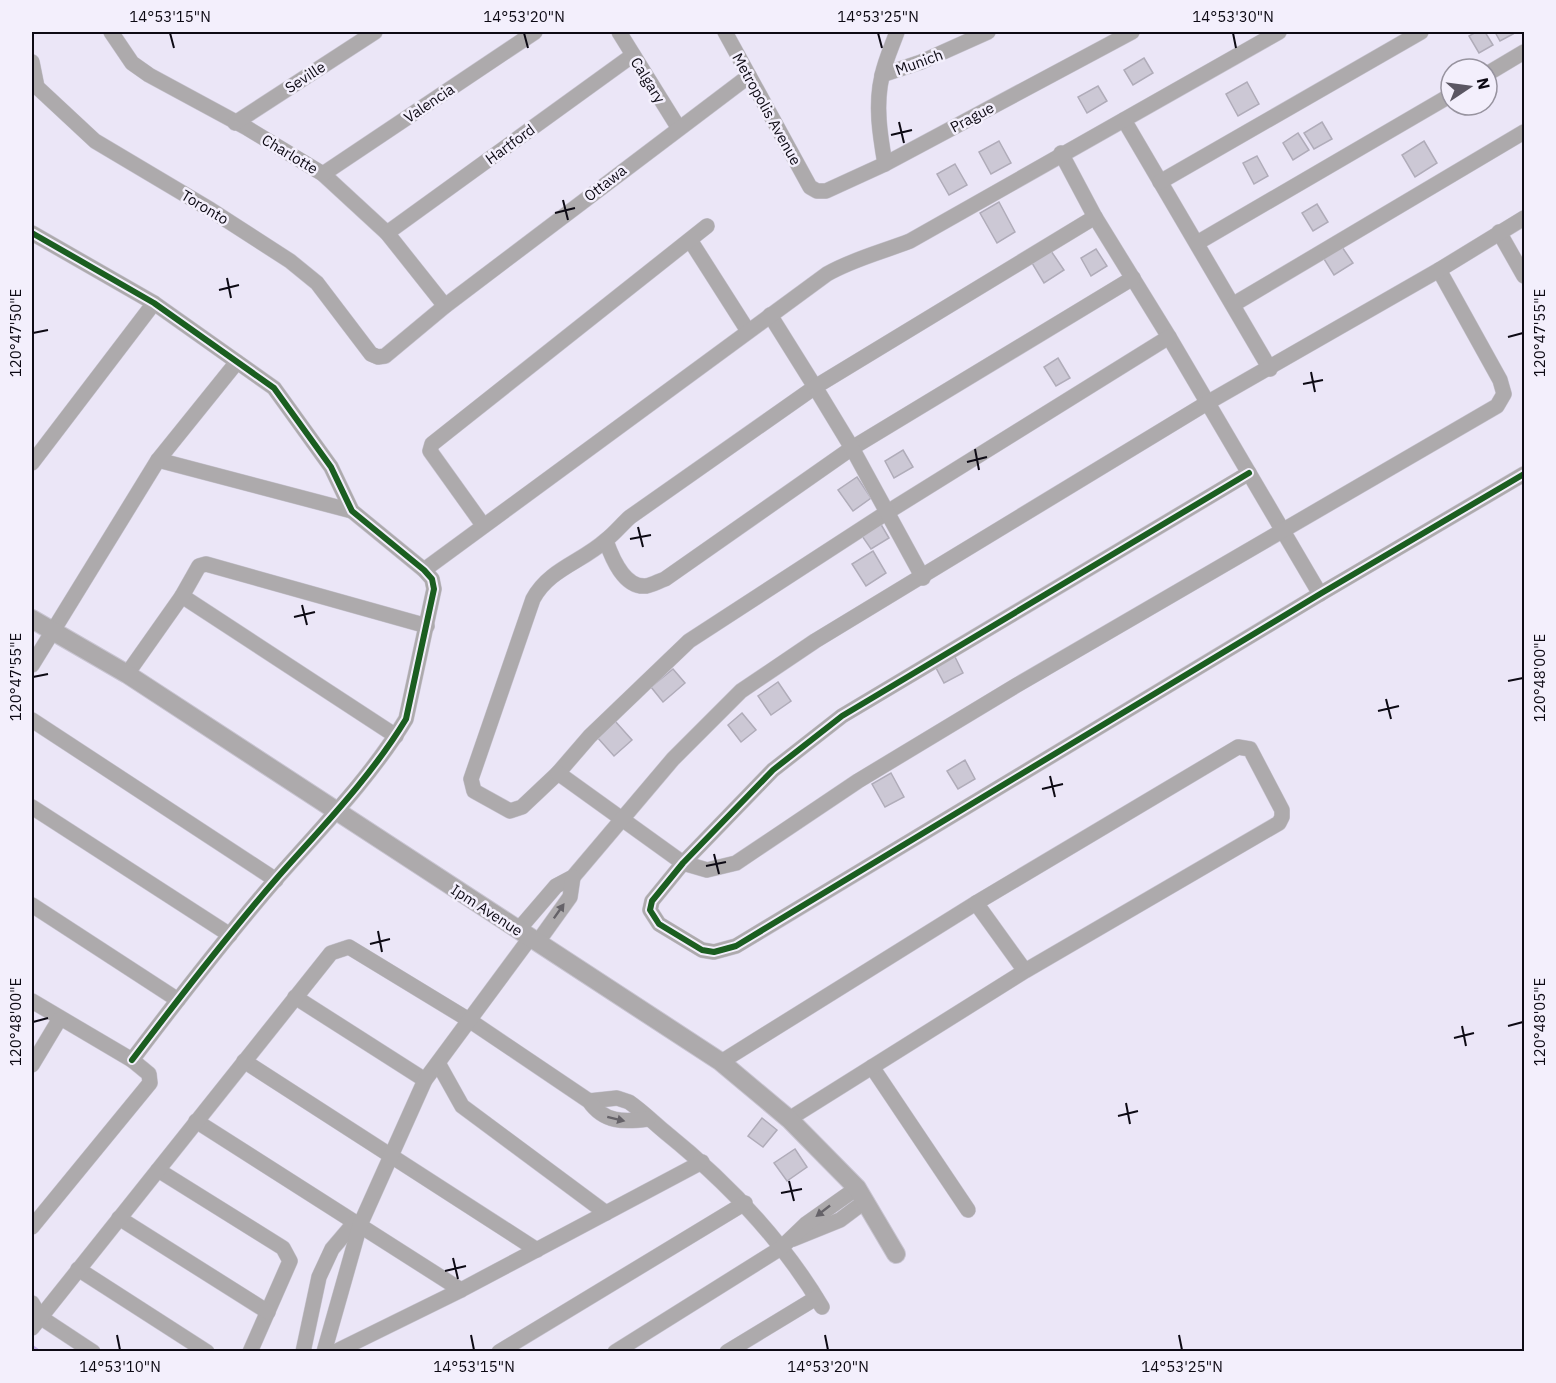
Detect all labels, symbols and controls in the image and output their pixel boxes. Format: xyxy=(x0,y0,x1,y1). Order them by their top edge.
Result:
text: 14°53'15"N xyxy=(129,7,211,26)
text: 14°53'20"N xyxy=(483,7,565,26)
text: 14°53'25"N xyxy=(837,7,919,26)
text: 14°53'30"N xyxy=(1192,7,1274,26)
street label: Munich xyxy=(893,45,945,79)
street label: Metropolis Avenue xyxy=(728,50,806,168)
street label: Calgary xyxy=(627,54,670,107)
street label: Seville xyxy=(281,57,329,97)
north arrow xyxy=(1439,57,1499,117)
text: N xyxy=(1473,76,1495,92)
street label: Valencia xyxy=(400,79,458,127)
street label: Prague xyxy=(947,98,997,136)
street label: Hartford xyxy=(482,120,538,168)
street label: Charlotte xyxy=(258,130,322,178)
street label: Ottawa xyxy=(580,161,630,205)
street label: Toronto xyxy=(178,185,232,229)
text: 120°47'50"E xyxy=(6,289,25,377)
text: 120°47'55"E xyxy=(1530,289,1549,377)
text: 120°47'55"E xyxy=(6,633,25,721)
text: 120°48'00"E xyxy=(1530,634,1549,722)
street label: Ipm Avenue xyxy=(448,880,526,940)
one-way arrow xyxy=(553,904,565,919)
text: 120°48'00"E xyxy=(6,978,25,1066)
text: 120°48'05"E xyxy=(1530,978,1549,1066)
one-way arrow xyxy=(607,1115,625,1125)
one-way arrow xyxy=(815,1205,831,1218)
text: 14°53'10"N xyxy=(79,1357,161,1376)
text: 14°53'15"N xyxy=(433,1357,515,1376)
text: 14°53'20"N xyxy=(787,1357,869,1376)
text: 14°53'25"N xyxy=(1141,1357,1223,1376)

